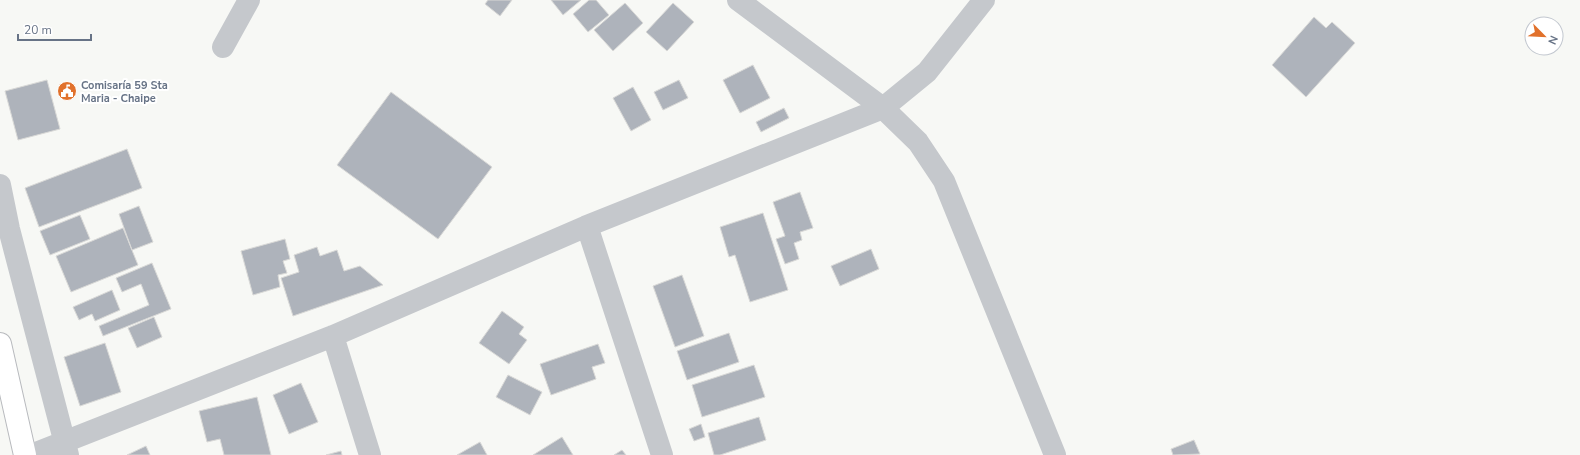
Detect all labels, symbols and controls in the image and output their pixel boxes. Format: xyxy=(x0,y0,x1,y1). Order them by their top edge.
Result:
scale bar xyxy=(18,16,91,42)
north arrow xyxy=(1524,16,1564,56)
text: 20 m xyxy=(24,22,52,38)
text: N xyxy=(1544,33,1561,47)
place label: Comisaría 59 Sta Maria - Chaipe xyxy=(81,78,168,106)
public building icon: Comisaría 59 Sta Maria - Chaipe xyxy=(56,80,78,102)

